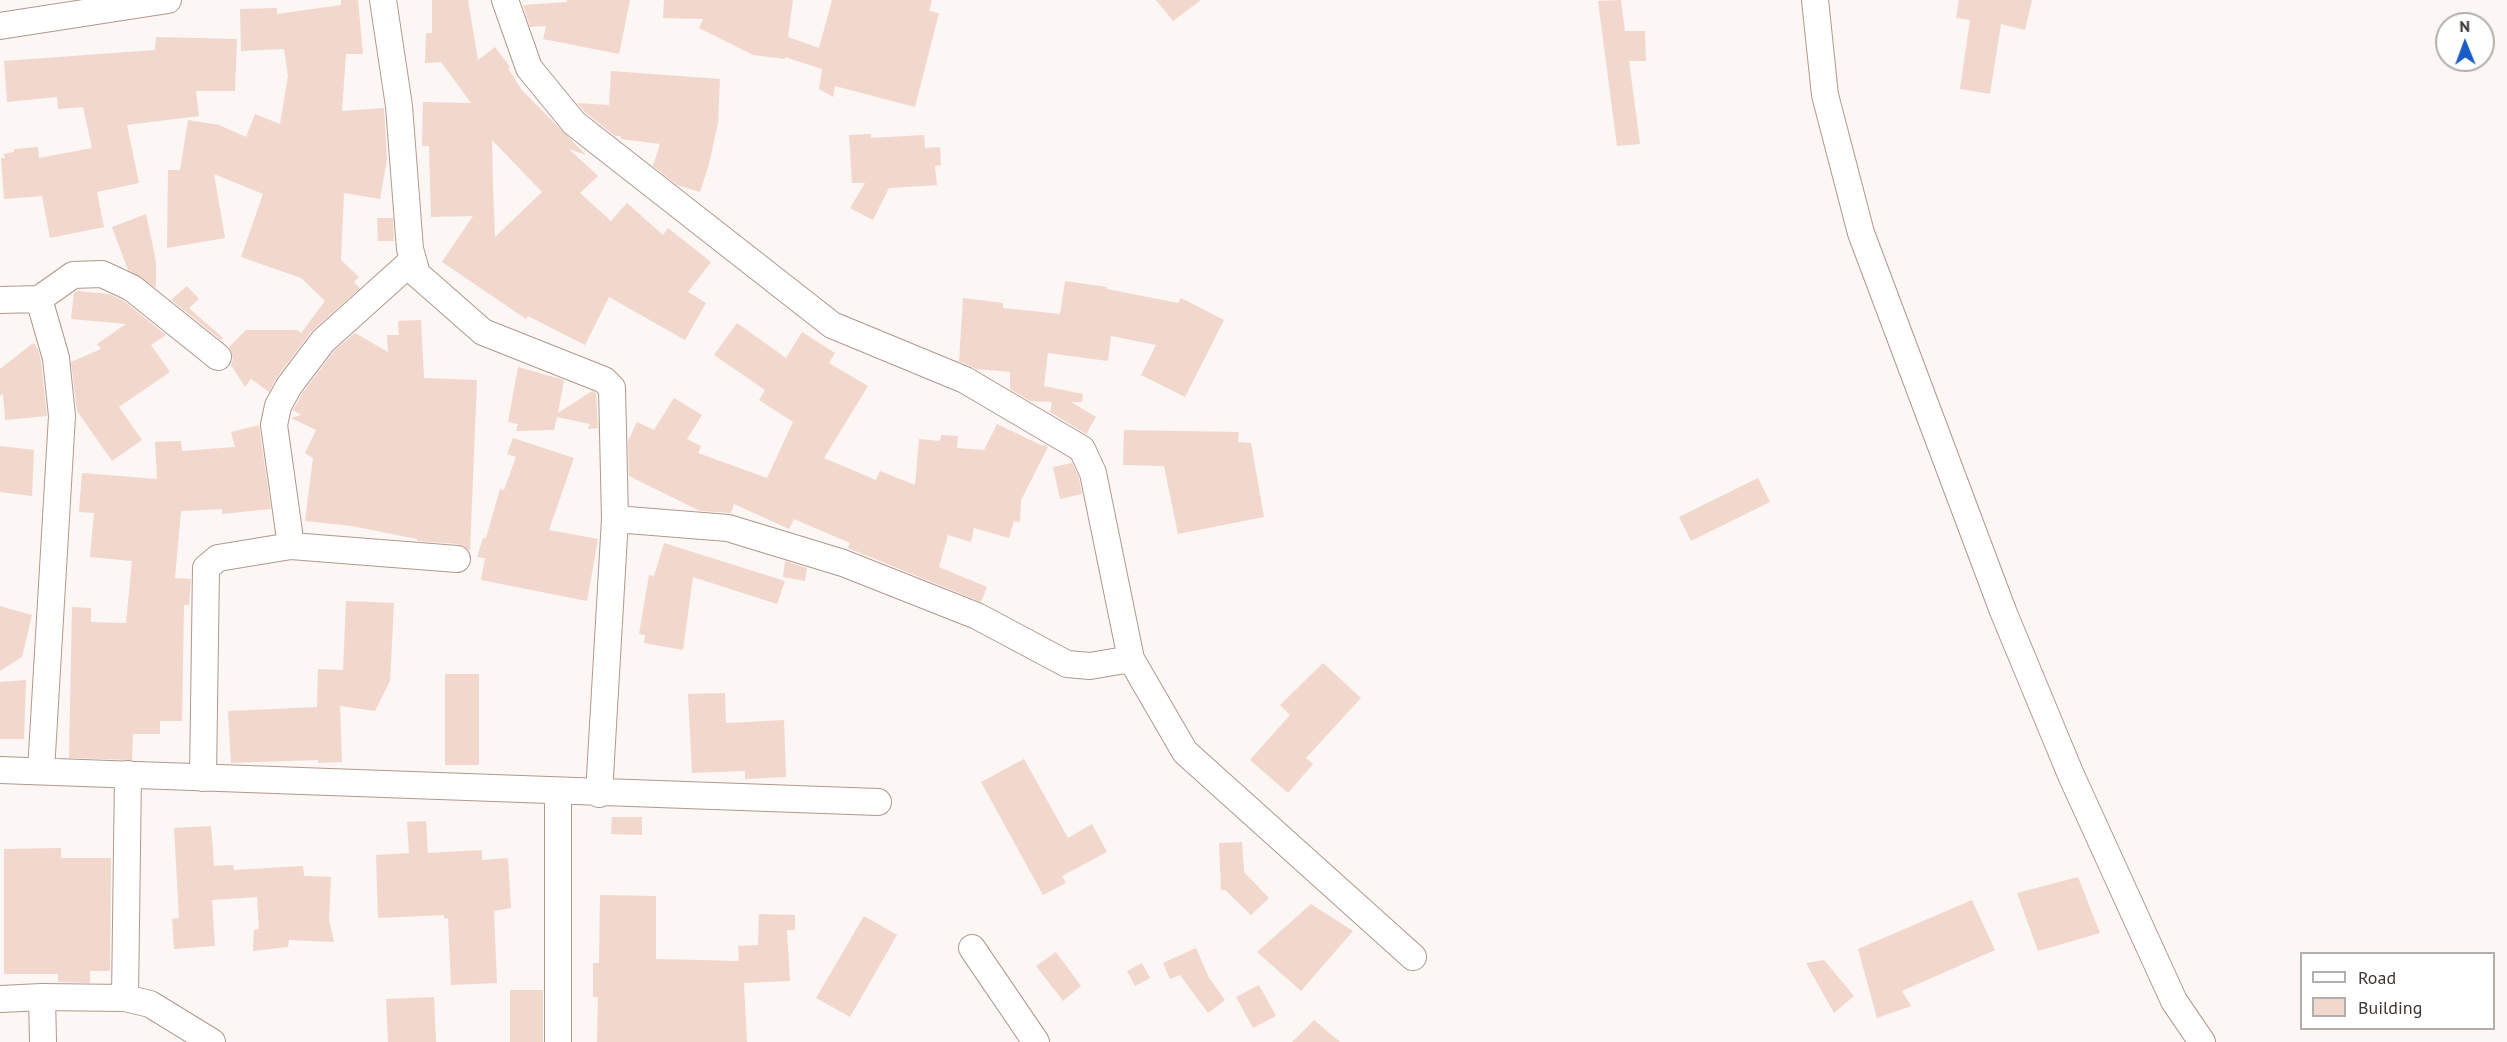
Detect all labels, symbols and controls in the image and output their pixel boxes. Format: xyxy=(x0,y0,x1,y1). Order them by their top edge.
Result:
north arrow xyxy=(2435,12,2495,72)
text: N xyxy=(2459,16,2470,36)
legend xyxy=(2300,952,2495,1030)
text: Road xyxy=(2358,966,2396,989)
text: Building xyxy=(2358,996,2422,1019)

